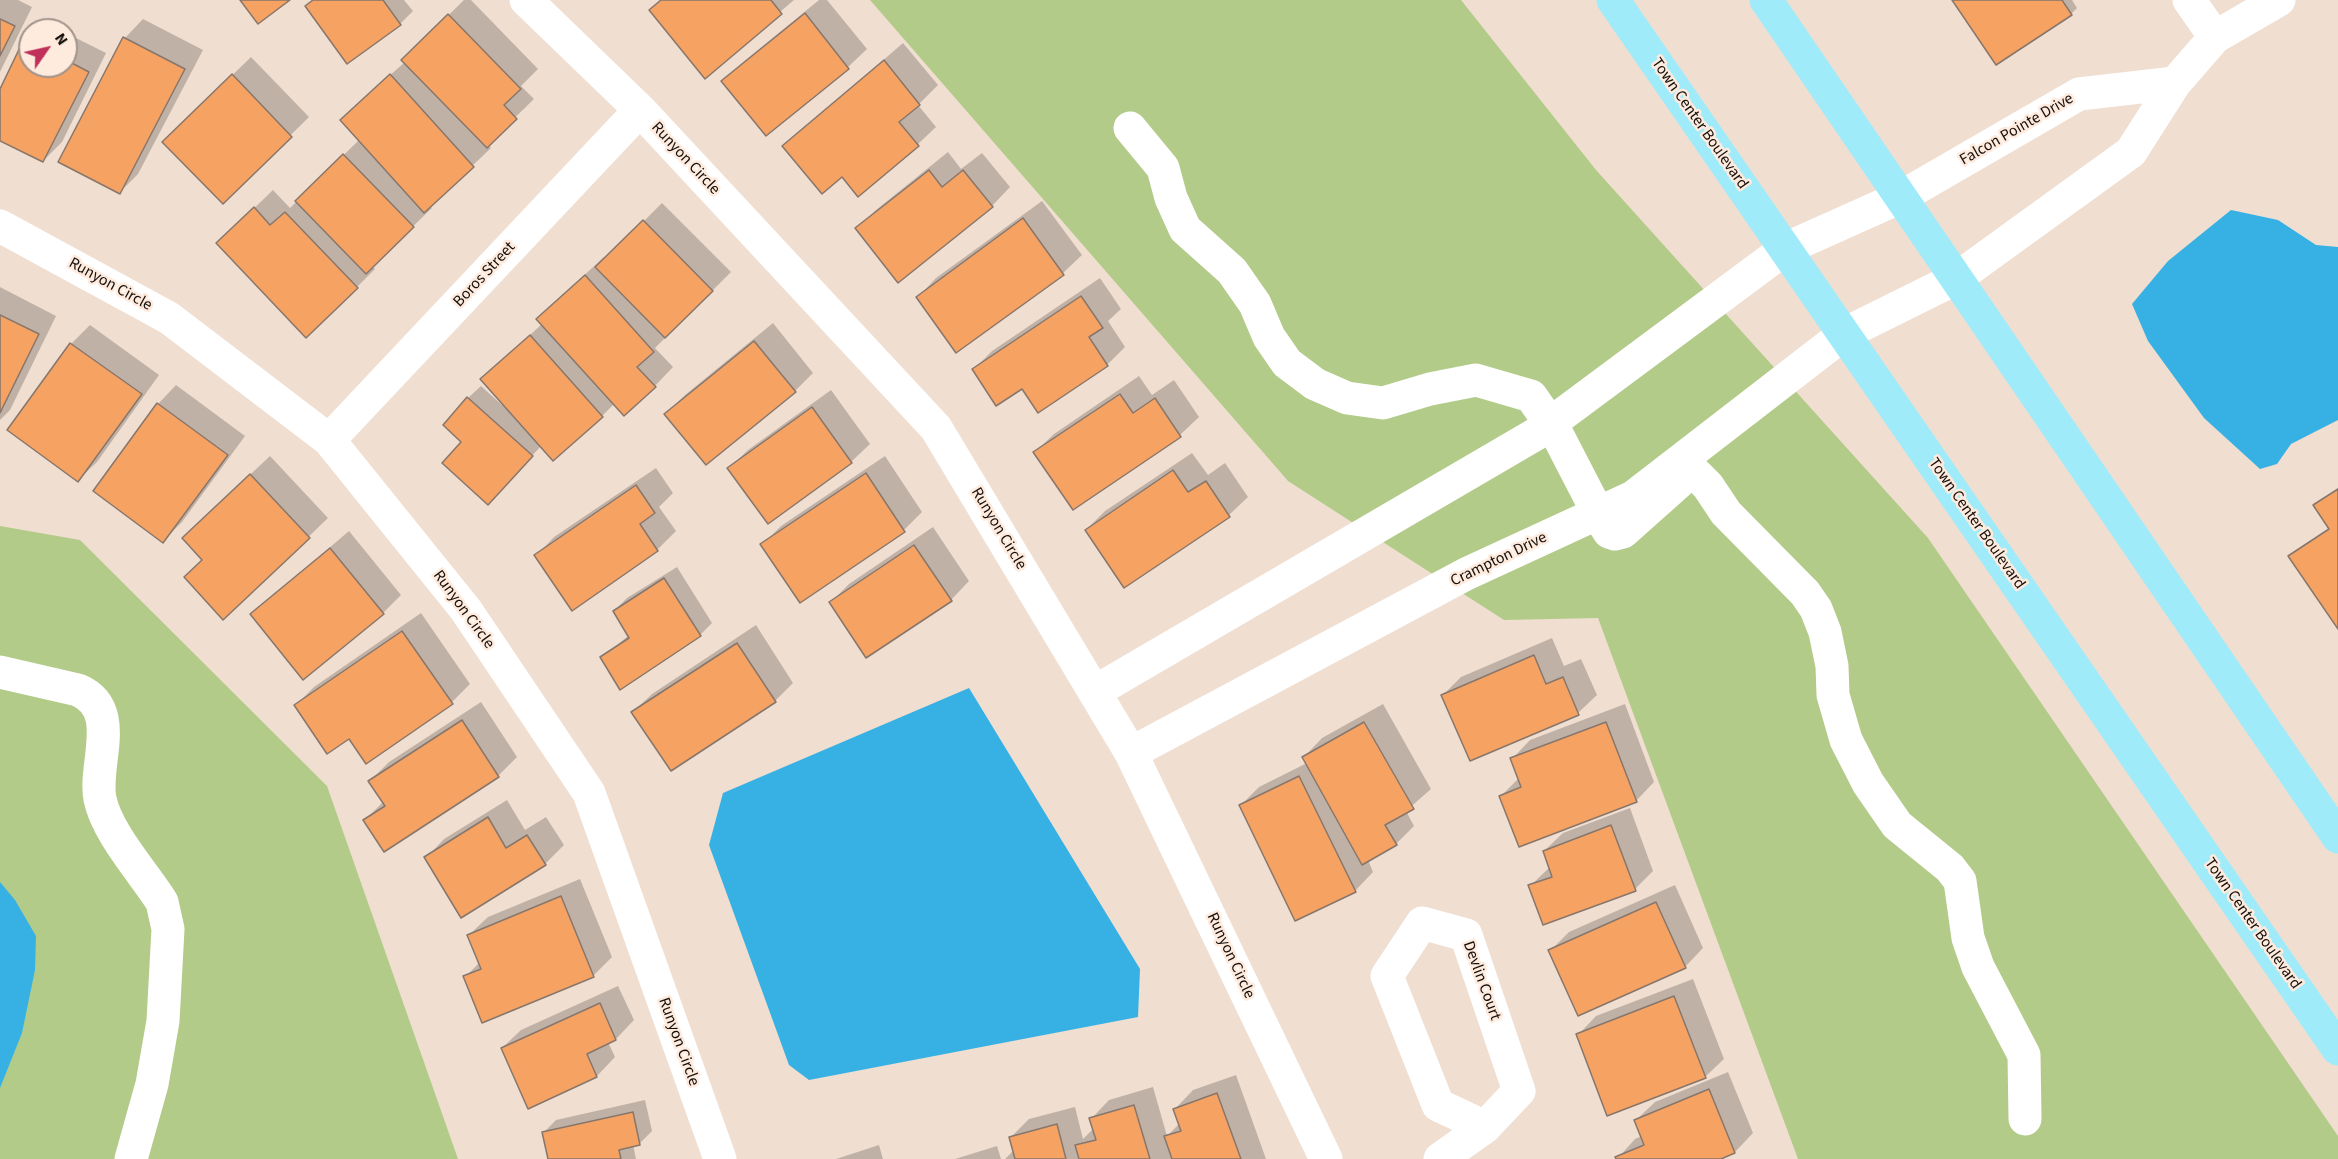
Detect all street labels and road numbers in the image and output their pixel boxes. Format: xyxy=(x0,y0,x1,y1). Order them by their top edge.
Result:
street label: Town Center Boulevard xyxy=(1646,55,1752,193)
street label: Falcon Pointe Drive xyxy=(1957,90,2077,170)
street label: Runyon Circle xyxy=(646,119,724,199)
street label: Boros Street xyxy=(450,238,520,312)
street label: Runyon Circle xyxy=(65,254,155,316)
street label: Town Center Boulevard xyxy=(1923,455,2029,593)
street label: Runyon Circle xyxy=(966,484,1030,574)
street label: Crampton Drive xyxy=(1448,528,1550,592)
street label: Runyon Circle xyxy=(428,567,498,653)
street label: Town Center Boulevard xyxy=(2199,855,2305,993)
street label: Runyon Circle xyxy=(1202,910,1258,1002)
street label: Devlin Court xyxy=(1458,939,1504,1023)
street label: Runyon Circle xyxy=(653,995,703,1089)

